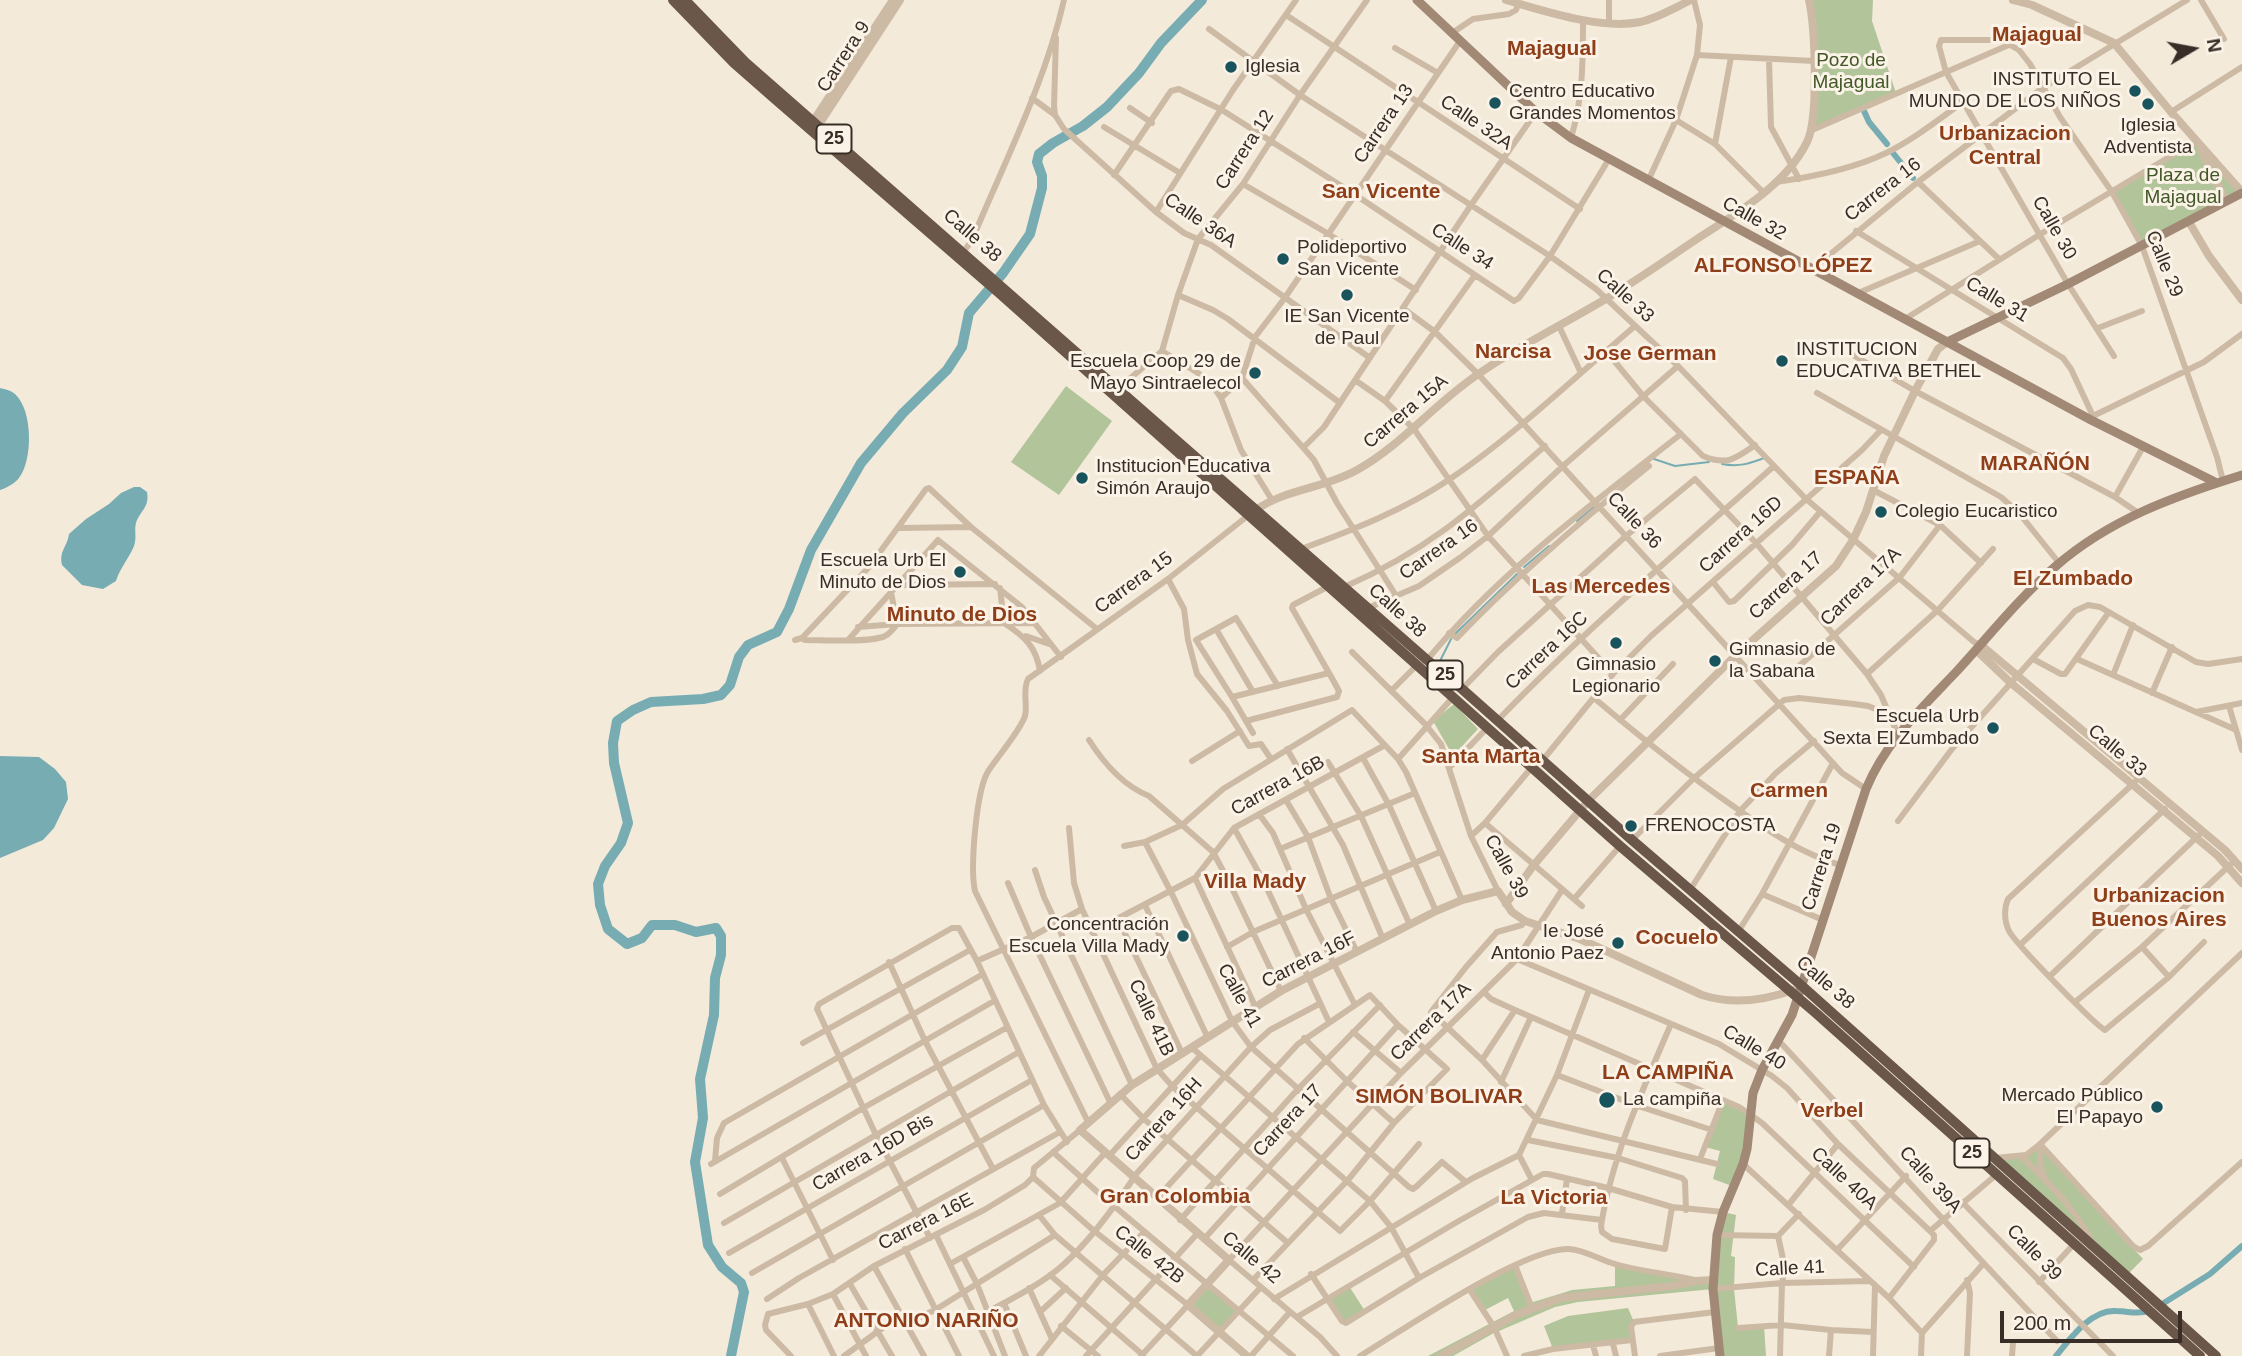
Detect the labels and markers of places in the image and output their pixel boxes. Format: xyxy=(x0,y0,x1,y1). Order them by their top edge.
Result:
place label: Iglesia xyxy=(1245,56,1300,78)
marker: Iglesia xyxy=(1223,59,1239,75)
place label: INSTITUTO EL MUNDO DE LOS NIÑOS xyxy=(1909,69,2121,113)
place label: Centro Educativo Grandes Momentos xyxy=(1509,81,1676,125)
marker: INSTITUTO EL MUNDO DE LOS NIÑOS xyxy=(2127,83,2143,99)
marker: Centro Educativo Grandes Momentos xyxy=(1487,95,1503,111)
marker: Iglesia Adventista xyxy=(2140,96,2156,112)
place label: Iglesia Adventista xyxy=(2104,115,2192,159)
place label: Polideportivo San Vicente xyxy=(1297,237,1407,281)
marker: Polideportivo San Vicente xyxy=(1275,251,1291,267)
marker: IE San Vicente de Paul xyxy=(1339,287,1355,303)
place label: IE San Vicente de Paul xyxy=(1284,306,1410,350)
place label: INSTITUCION EDUCATIVA BETHEL xyxy=(1796,339,1981,383)
place label: Escuela Coop 29 de Mayo Sintraelecol xyxy=(1070,351,1241,395)
marker: INSTITUCION EDUCATIVA BETHEL xyxy=(1774,353,1790,369)
marker: Escuela Coop 29 de Mayo Sintraelecol xyxy=(1247,365,1263,381)
place label: Institucion Educativa Simón Araujo xyxy=(1096,456,1270,500)
marker: Institucion Educativa Simón Araujo xyxy=(1074,470,1090,486)
place label: Colegio Eucaristico xyxy=(1895,501,2058,523)
marker: Colegio Eucaristico xyxy=(1873,504,1889,520)
place label: Escuela Urb El Minuto de Dios xyxy=(819,550,946,594)
marker: Escuela Urb El Minuto de Dios xyxy=(952,564,968,580)
marker: Gimnasio Legionario xyxy=(1608,635,1624,651)
place label: Gimnasio de la Sabana xyxy=(1729,639,1836,683)
marker: Gimnasio de la Sabana xyxy=(1707,653,1723,669)
place label: Gimnasio Legionario xyxy=(1572,654,1660,698)
place label: Escuela Urb Sexta El Zumbado xyxy=(1823,706,1979,750)
marker: Escuela Urb Sexta El Zumbado xyxy=(1985,720,2001,736)
place label: FRENOCOSTA xyxy=(1645,815,1776,837)
marker: FRENOCOSTA xyxy=(1623,818,1639,834)
place label: Concentración Escuela Villa Mady xyxy=(1009,914,1169,958)
place label: Ie José Antonio Paez xyxy=(1491,921,1604,965)
marker: Concentración Escuela Villa Mady xyxy=(1175,928,1191,944)
marker: Ie José Antonio Paez xyxy=(1610,935,1626,951)
place label: Mercado Público El Papayo xyxy=(2001,1085,2143,1129)
place label: La campiña xyxy=(1623,1089,1721,1111)
marker: La campiña xyxy=(1597,1090,1617,1110)
marker: Mercado Público El Papayo xyxy=(2149,1099,2165,1115)

